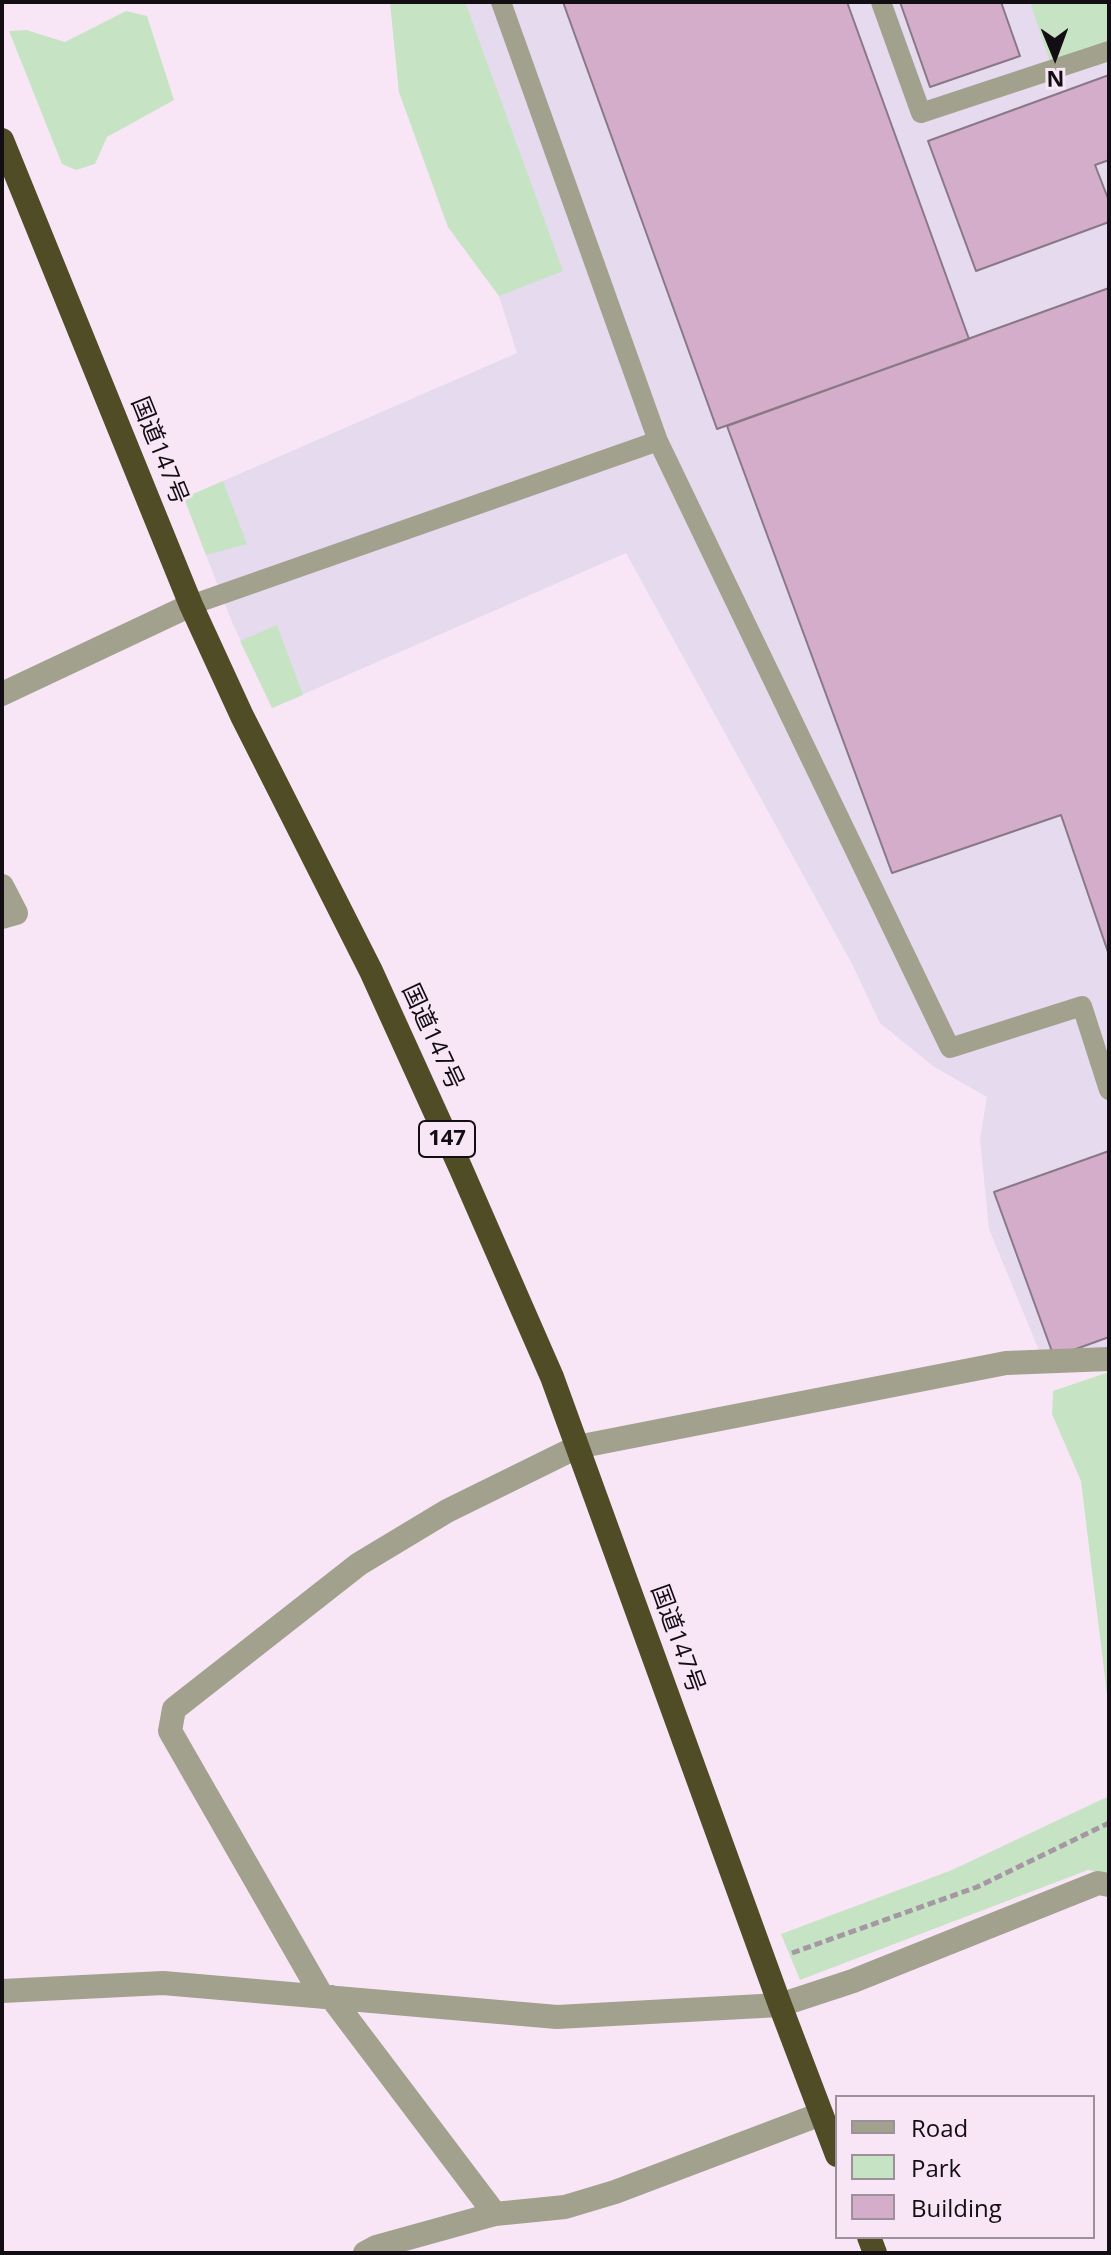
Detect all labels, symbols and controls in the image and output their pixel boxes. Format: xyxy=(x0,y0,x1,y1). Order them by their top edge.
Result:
north arrow xyxy=(1015,16,1095,96)
text: N xyxy=(1046,65,1065,95)
street label: 国道147号 xyxy=(124,393,194,509)
street label: 国道147号 xyxy=(395,980,469,1094)
road number: 147 xyxy=(419,1121,475,1157)
street label: 国道147号 xyxy=(644,1581,710,1697)
legend xyxy=(835,2095,1095,2239)
text: Road xyxy=(911,2111,968,2144)
text: Park xyxy=(911,2151,961,2184)
text: Building xyxy=(911,2191,1002,2224)

